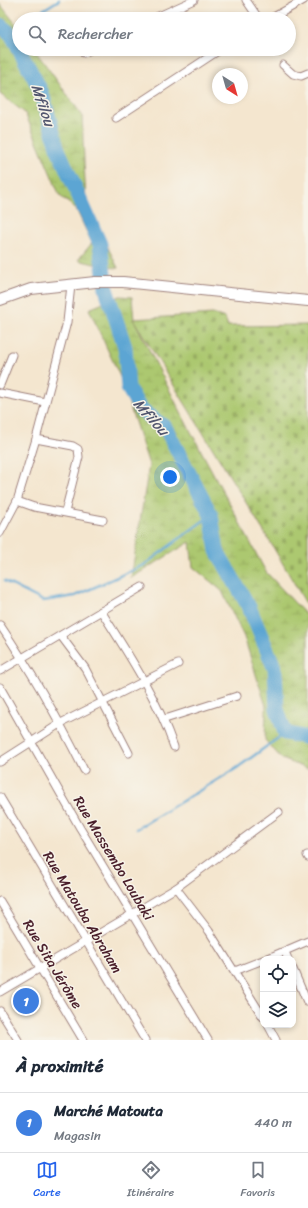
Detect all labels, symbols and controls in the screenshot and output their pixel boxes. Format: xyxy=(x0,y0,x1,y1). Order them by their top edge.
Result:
search box xyxy=(12,12,296,56)
text: Rechercher xyxy=(58,21,133,47)
icon: search xyxy=(26,23,48,45)
north arrow xyxy=(212,68,248,104)
water label: Mfilou xyxy=(24,80,63,132)
water label: Mfilou xyxy=(127,392,176,443)
your location xyxy=(160,467,180,487)
street label: Rue Massembo Loubaki xyxy=(66,791,161,926)
street label: Rue Matouba Abraham xyxy=(36,846,129,979)
street label: Rue Sita Jérôme xyxy=(16,915,89,1014)
map controls xyxy=(260,956,296,1028)
button: locate xyxy=(260,956,296,992)
pin: 1 xyxy=(13,986,39,1016)
button: layers xyxy=(260,992,296,1028)
text: À proximité xyxy=(16,1051,103,1081)
text: Marché Matouta xyxy=(54,1098,163,1124)
text: 1 xyxy=(26,1111,32,1134)
text: 440 m xyxy=(254,1111,292,1134)
text: Magasin xyxy=(54,1124,101,1147)
tab: Carte xyxy=(33,1159,61,1202)
tab: Itinéraire xyxy=(127,1159,174,1202)
tab: Favoris xyxy=(240,1159,275,1202)

